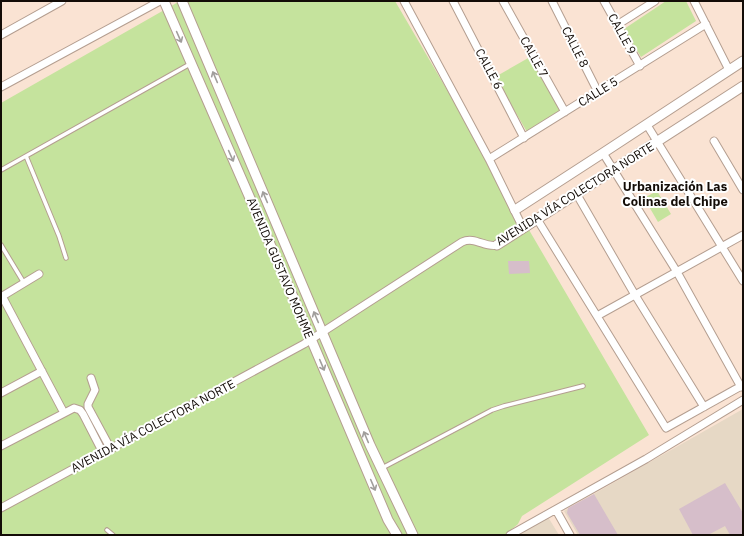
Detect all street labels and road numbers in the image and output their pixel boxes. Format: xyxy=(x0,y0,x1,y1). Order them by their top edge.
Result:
street label: CALLE 9 xyxy=(605,11,640,57)
street label: CALLE 8 xyxy=(559,24,592,70)
street label: CALLE 7 xyxy=(517,34,552,80)
street label: CALLE 6 xyxy=(472,46,506,92)
street label: CALLE 5 xyxy=(575,74,620,110)
street label: AVENIDA VÍA COLECTORA NORTE xyxy=(493,139,657,249)
street label: AVENIDA GUSTAVO MOHME xyxy=(244,195,317,341)
street label: AVENIDA VÍA COLECTORA NORTE xyxy=(68,376,237,475)

